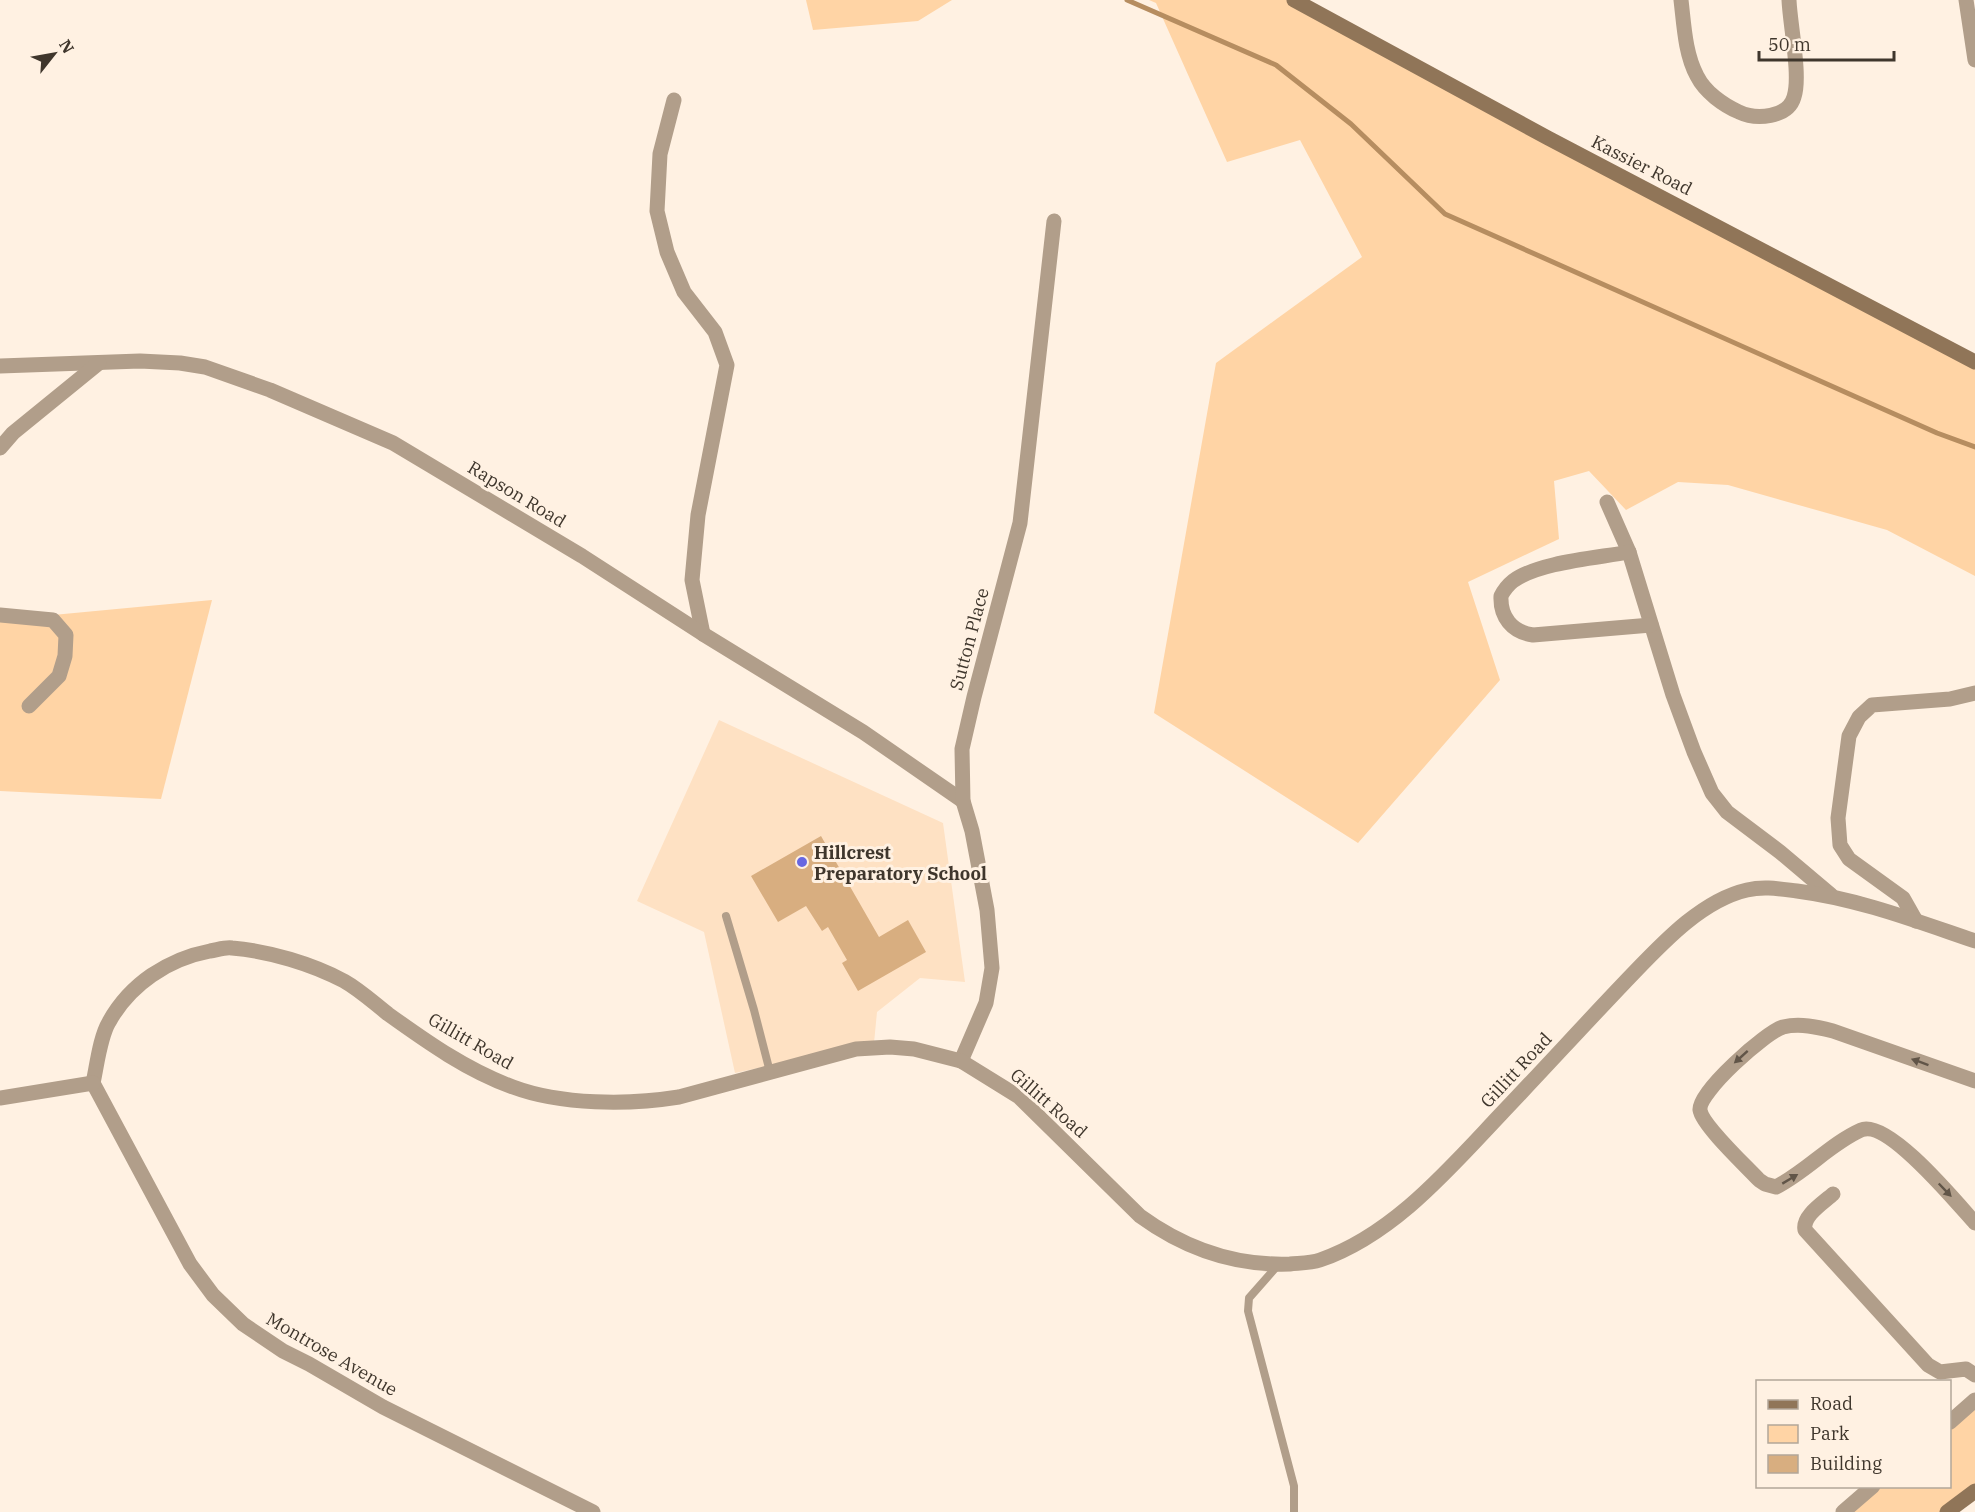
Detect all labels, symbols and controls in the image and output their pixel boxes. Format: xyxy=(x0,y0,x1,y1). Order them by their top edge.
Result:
north arrow xyxy=(24,24,84,84)
scale bar xyxy=(1759,24,1894,62)
text: 50 m xyxy=(1768,33,1811,56)
text: N xyxy=(55,36,79,57)
street label: Kassier Road xyxy=(1588,130,1696,200)
street label: Rapson Road xyxy=(464,456,570,532)
street label: Sutton Place xyxy=(944,585,994,693)
place label: Hillcrest Preparatory School xyxy=(814,841,987,885)
marker: Hillcrest Preparatory School xyxy=(795,855,809,869)
street label: Gillitt Road xyxy=(424,1007,518,1075)
street label: Gillitt Road xyxy=(1475,1027,1557,1112)
one-way arrow xyxy=(1734,1050,1749,1063)
one-way arrow xyxy=(1911,1056,1929,1066)
street label: Gillitt Road xyxy=(1006,1063,1092,1143)
one-way arrow xyxy=(1782,1174,1798,1185)
one-way arrow xyxy=(1937,1183,1951,1197)
street label: Montrose Avenue xyxy=(262,1307,402,1401)
legend xyxy=(1756,1380,1951,1488)
text: Road xyxy=(1810,1392,1853,1415)
text: Park xyxy=(1810,1422,1850,1445)
text: Building xyxy=(1810,1452,1882,1475)

